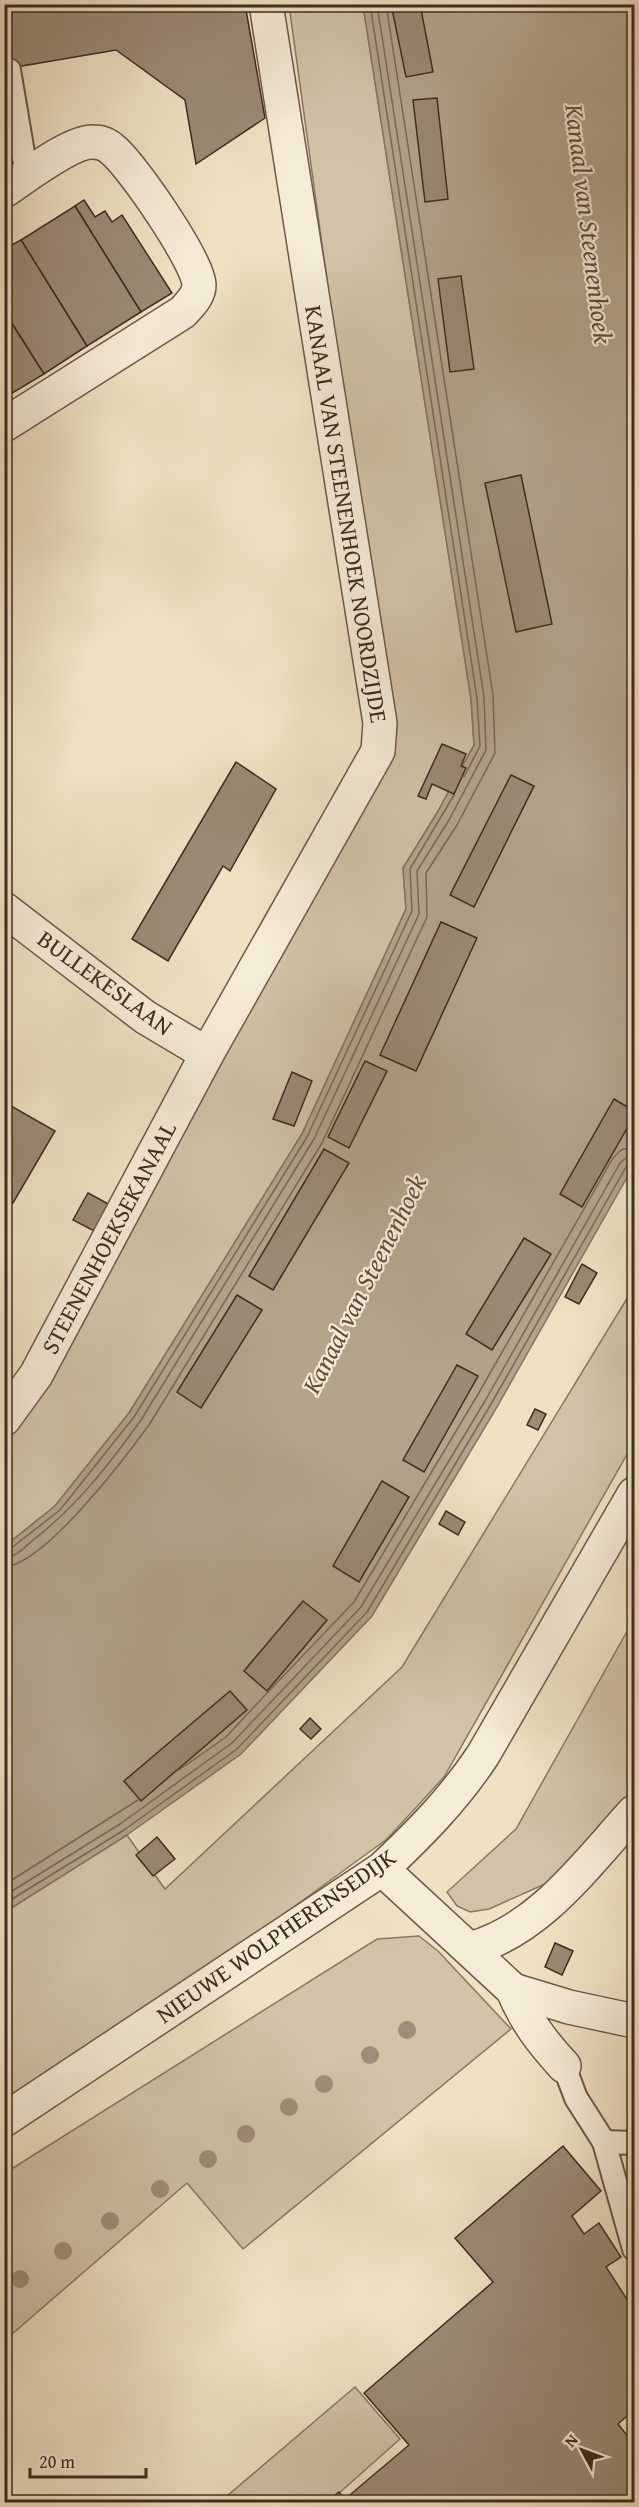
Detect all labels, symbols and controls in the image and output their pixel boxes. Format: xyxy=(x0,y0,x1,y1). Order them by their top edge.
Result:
water label: Kanaal van Steenenhoek xyxy=(555,101,624,346)
street label: KANAAL VAN STEENENHOEK NOORDZIJDE xyxy=(296,303,397,725)
street label: BULLEKESLAAN xyxy=(30,922,180,1044)
street label: STEENENHOEKSEKANAAL xyxy=(32,1115,185,1360)
water label: Kanaal van Steenenhoek xyxy=(291,1167,436,1401)
street label: NIEUWE WOLPHERENSEDIJK xyxy=(149,1839,403,2032)
north arrow xyxy=(552,2420,612,2480)
text: N xyxy=(558,2428,583,2452)
scale bar xyxy=(30,2441,146,2479)
text: 20 m xyxy=(39,2448,75,2475)

